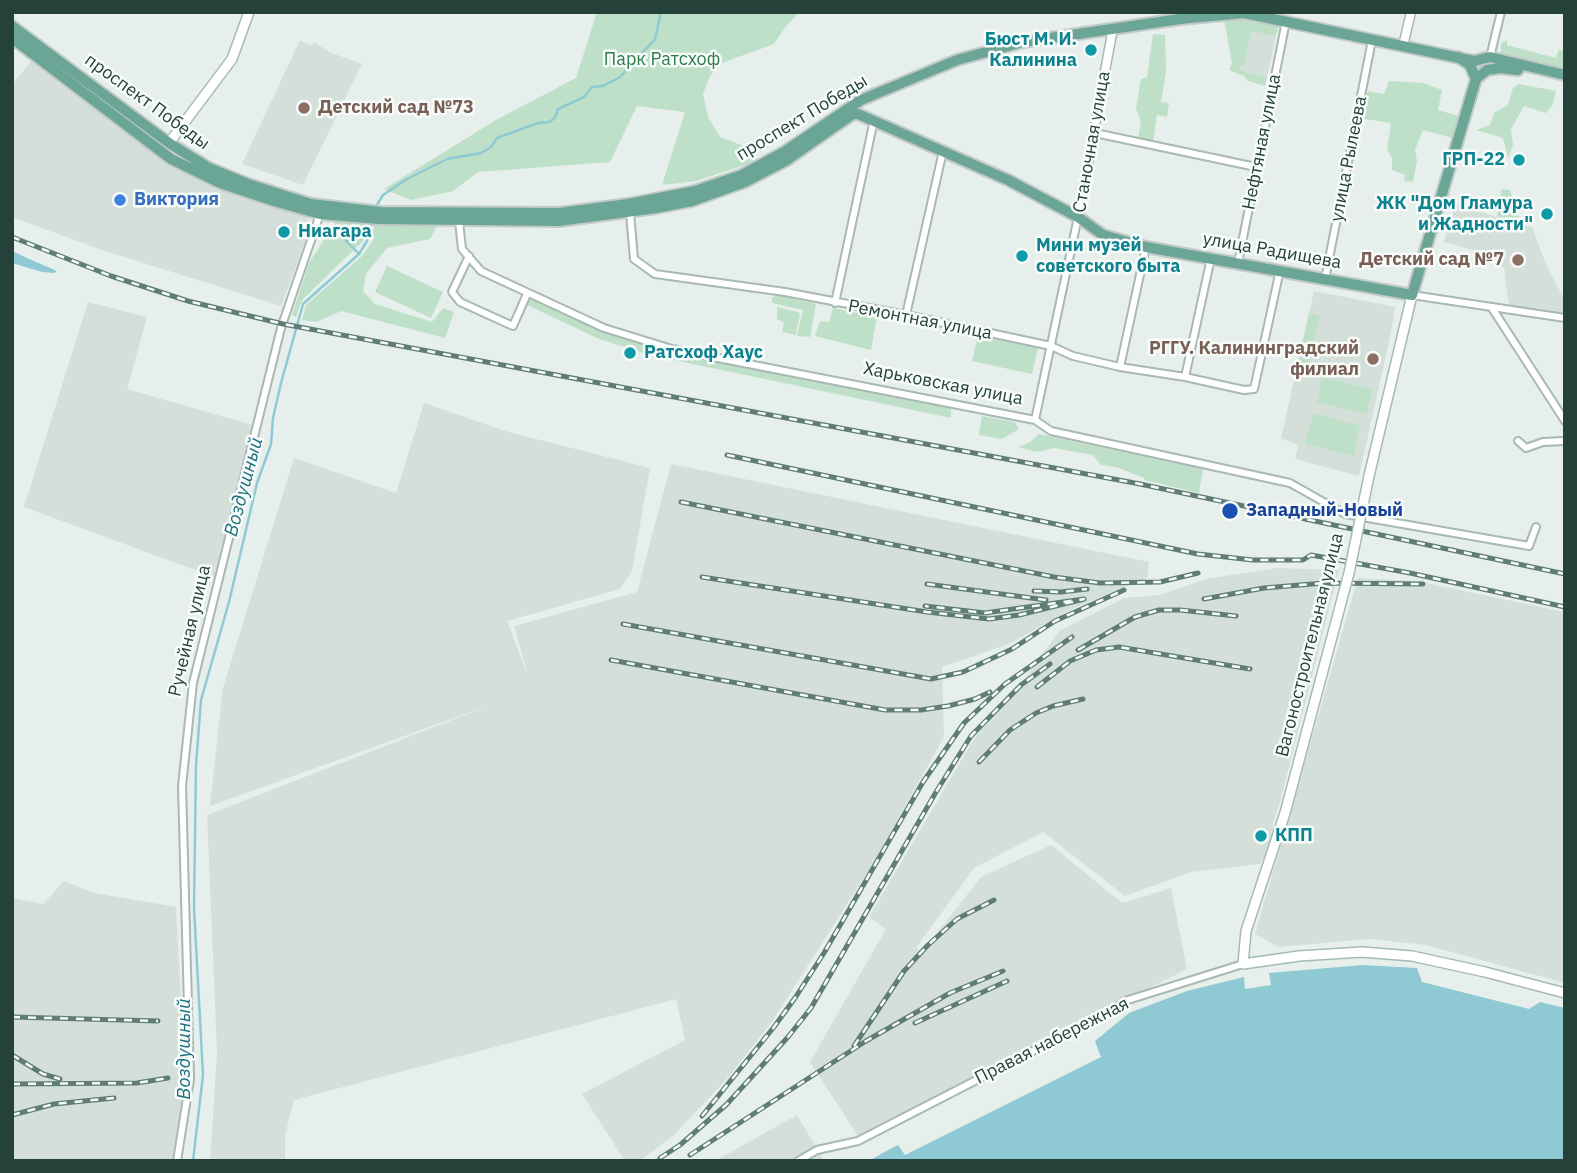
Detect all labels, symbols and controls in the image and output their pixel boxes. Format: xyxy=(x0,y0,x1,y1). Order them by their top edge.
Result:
place label: Бюст М. И. Калинина xyxy=(985,29,1077,72)
marker: Бюст М. И. Калинина xyxy=(1083,42,1099,58)
street label: проспект Победы xyxy=(80,49,214,155)
park label: Парк Ратсхоф xyxy=(604,49,720,71)
street label: проспект Победы xyxy=(732,70,872,166)
street label: Станочная улица xyxy=(1069,70,1115,214)
street label: Нефтяная улица xyxy=(1238,72,1286,212)
street label: улица Рылеева xyxy=(1326,94,1372,224)
place label: Детский сад №73 xyxy=(318,97,474,119)
marker: Детский сад №73 xyxy=(296,100,312,116)
place label: ГРП-22 xyxy=(1442,149,1505,171)
marker: ГРП-22 xyxy=(1511,152,1527,168)
place label: Виктория xyxy=(134,189,219,211)
marker: Виктория xyxy=(112,192,128,208)
place label: ЖК "Дом Гламура и Жадности" xyxy=(1376,193,1533,235)
marker: ЖК "Дом Гламура и Жадности" xyxy=(1539,206,1555,222)
place label: Ниагара xyxy=(298,221,372,243)
marker: Ниагара xyxy=(276,224,292,240)
street label: улица Радищева xyxy=(1201,228,1343,274)
place label: Мини музей советского быта xyxy=(1036,235,1180,278)
marker: Мини музей советского быта xyxy=(1014,248,1030,264)
place label: Детский сад №7 xyxy=(1359,249,1504,271)
marker: Детский сад №7 xyxy=(1510,252,1526,268)
street label: Ремонтная улица xyxy=(846,295,994,345)
place label: РГГУ. Калининградский филиал xyxy=(1149,338,1359,380)
place label: Ратсхоф Хаус xyxy=(644,342,763,364)
marker: Ратсхоф Хаус xyxy=(622,345,638,361)
marker: РГГУ. Калининградский филиал xyxy=(1365,351,1381,367)
street label: Харьковская улица xyxy=(861,358,1025,410)
water label: Воздушный xyxy=(220,435,268,539)
place label: Западный-Новый xyxy=(1246,500,1403,522)
marker: Западный-Новый xyxy=(1220,501,1240,521)
street label: Вагоностроительная улица xyxy=(1272,531,1348,759)
street label: Ручейная улица xyxy=(164,563,216,699)
place label: КПП xyxy=(1275,825,1313,847)
marker: КПП xyxy=(1253,828,1269,844)
street label: Правая набережная xyxy=(971,993,1133,1089)
water label: Воздушный xyxy=(174,998,196,1100)

